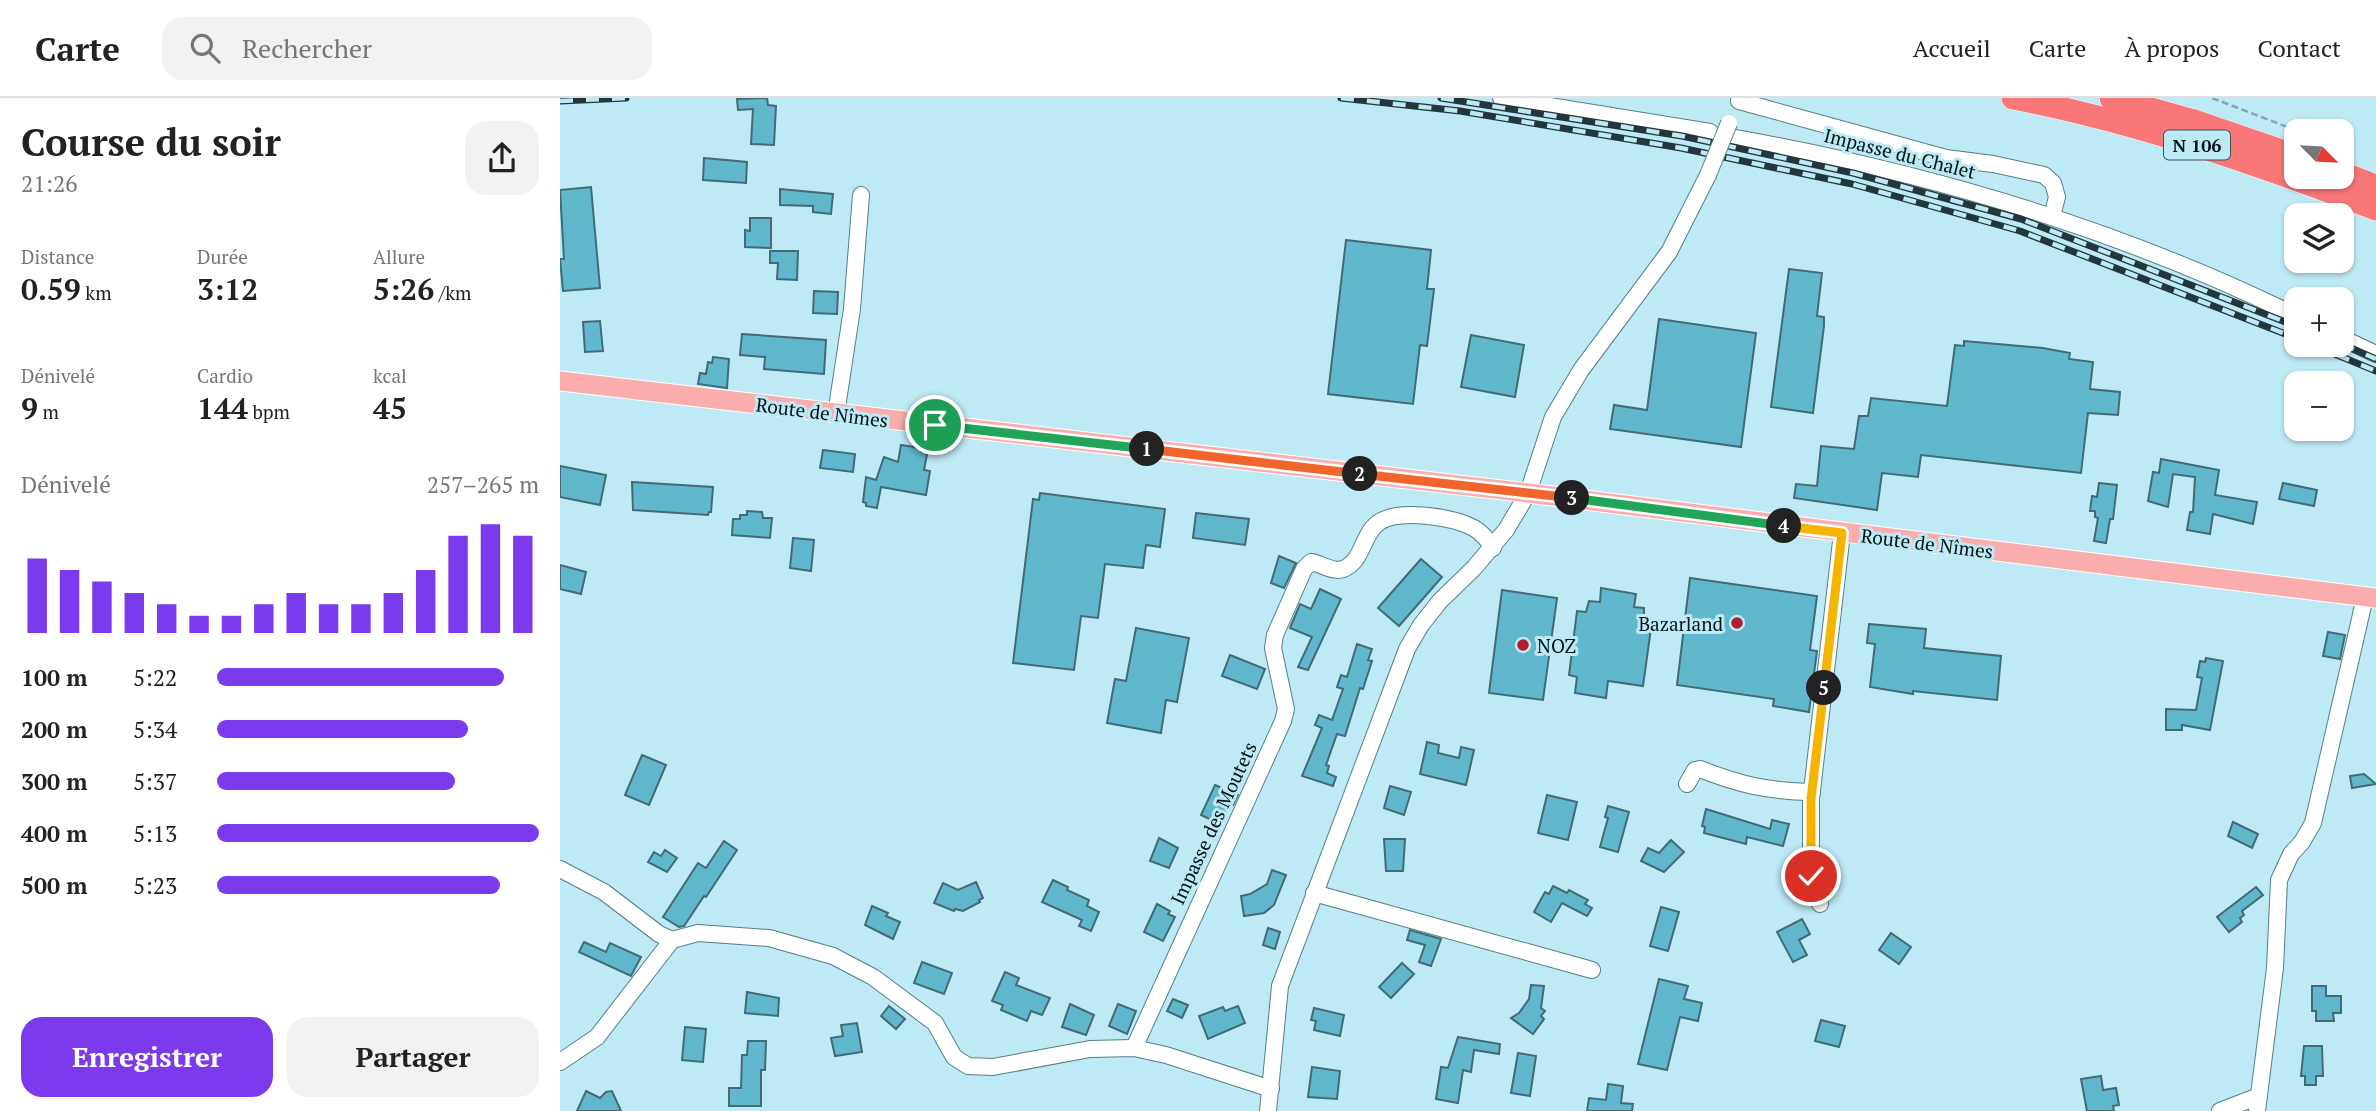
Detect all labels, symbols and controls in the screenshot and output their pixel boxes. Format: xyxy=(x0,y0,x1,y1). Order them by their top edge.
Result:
search box xyxy=(162,17,652,80)
text: Carte xyxy=(35,27,120,70)
icon: search xyxy=(186,29,224,67)
text: Rechercher xyxy=(242,31,372,65)
text: Accueil xyxy=(1913,32,1991,64)
text: Carte xyxy=(2029,32,2086,64)
text: À propos xyxy=(2124,32,2220,64)
text: Contact xyxy=(2258,32,2341,64)
text: Course du soir xyxy=(21,117,281,167)
north arrow xyxy=(2284,119,2354,189)
map controls xyxy=(2284,119,2354,441)
button: share xyxy=(465,121,539,195)
street label: Impasse du Chalet xyxy=(1822,122,1978,184)
road number: N 106 xyxy=(2164,130,2230,160)
text: 21:26 xyxy=(21,168,78,199)
button: layers xyxy=(2284,203,2354,273)
text: Distance xyxy=(21,244,94,269)
text: Durée xyxy=(197,244,248,269)
text: Allure xyxy=(373,244,425,269)
text: 0.59 xyxy=(21,269,81,309)
text: 3:12 xyxy=(197,269,258,309)
text: 5:26 xyxy=(373,269,434,309)
text: km xyxy=(81,280,112,305)
text: /km xyxy=(434,280,472,305)
button: + xyxy=(2284,287,2354,357)
text: Dénivelé xyxy=(21,363,95,388)
text: Cardio xyxy=(197,363,253,388)
text: kcal xyxy=(373,363,407,388)
button: − xyxy=(2284,371,2354,441)
text: 9 xyxy=(21,388,38,428)
text: 144 xyxy=(197,388,248,428)
text: 45 xyxy=(373,388,407,428)
street label: Route de Nîmes xyxy=(755,391,889,433)
pin xyxy=(905,395,965,455)
text: m xyxy=(38,399,59,424)
text: bpm xyxy=(248,399,290,424)
icon: arrive xyxy=(916,406,954,444)
pin: 1 xyxy=(1130,432,1164,466)
text: 1 xyxy=(1141,436,1152,461)
pin: 2 xyxy=(1342,456,1378,492)
text: 2 xyxy=(1354,461,1365,486)
text: Dénivelé xyxy=(21,469,111,500)
text: 257–265 m xyxy=(427,469,539,500)
pin: 3 xyxy=(1555,480,1590,516)
text: 3 xyxy=(1566,485,1577,510)
pin: 4 xyxy=(1766,508,1802,544)
text: 4 xyxy=(1778,513,1789,538)
street label: Route de Nîmes xyxy=(1860,522,1994,564)
place label: Bazarland xyxy=(1638,611,1723,636)
marker: Bazarland xyxy=(1729,615,1745,631)
place label: NOZ xyxy=(1537,633,1576,658)
marker: NOZ xyxy=(1515,637,1531,653)
text: 100 m xyxy=(21,662,87,693)
text: 5:22 xyxy=(133,662,177,693)
pin: 5 xyxy=(1806,670,1842,706)
text: 5 xyxy=(1818,675,1829,700)
text: 200 m xyxy=(21,714,87,745)
text: 5:34 xyxy=(133,714,177,745)
street label: Impasse des Moutets xyxy=(1164,738,1262,908)
text: 300 m xyxy=(21,766,87,797)
text: 5:37 xyxy=(133,766,177,797)
text: 400 m xyxy=(21,818,87,849)
text: 5:13 xyxy=(133,818,177,849)
pin xyxy=(1781,846,1841,906)
icon: check xyxy=(1792,857,1830,895)
text: 500 m xyxy=(21,870,87,901)
text: 5:23 xyxy=(133,870,177,901)
button: Enregistrer xyxy=(21,1017,273,1097)
button: Partager xyxy=(287,1017,539,1097)

